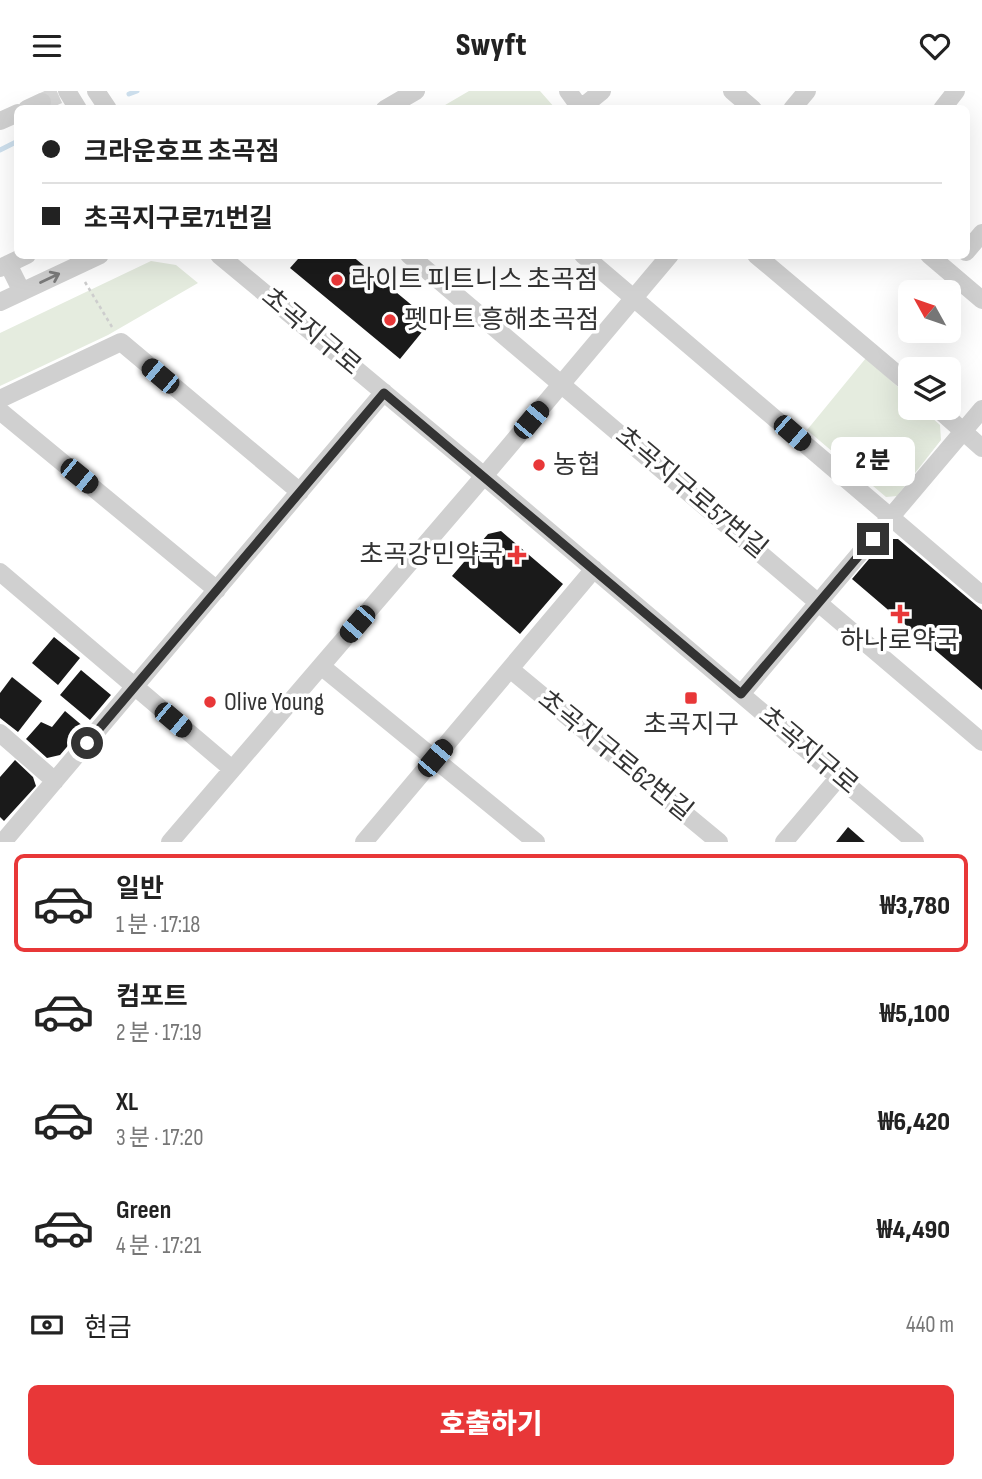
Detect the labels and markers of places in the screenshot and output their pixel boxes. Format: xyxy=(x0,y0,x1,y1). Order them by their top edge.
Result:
place label: 라이트 피트니스 초곡점 xyxy=(351,265,598,296)
marker: 라이트 피트니스 초곡점 xyxy=(329,272,345,288)
place label: 펫마트 흥해초곡점 xyxy=(404,305,600,336)
marker: 펫마트 흥해초곡점 xyxy=(382,312,398,328)
place label: 농협 xyxy=(553,450,601,481)
marker: 농협 xyxy=(531,457,547,473)
place label: 초곡강민약국 xyxy=(359,540,503,571)
marker: 초곡강민약국 xyxy=(509,547,525,563)
marker: 하나로약국 xyxy=(892,606,908,622)
place label: 하나로약국 xyxy=(840,626,960,657)
place label: Olive Young xyxy=(224,687,324,718)
marker: 초곡지구 xyxy=(683,690,699,706)
marker: Olive Young xyxy=(202,694,218,710)
place label: 초곡지구 xyxy=(643,710,739,741)

